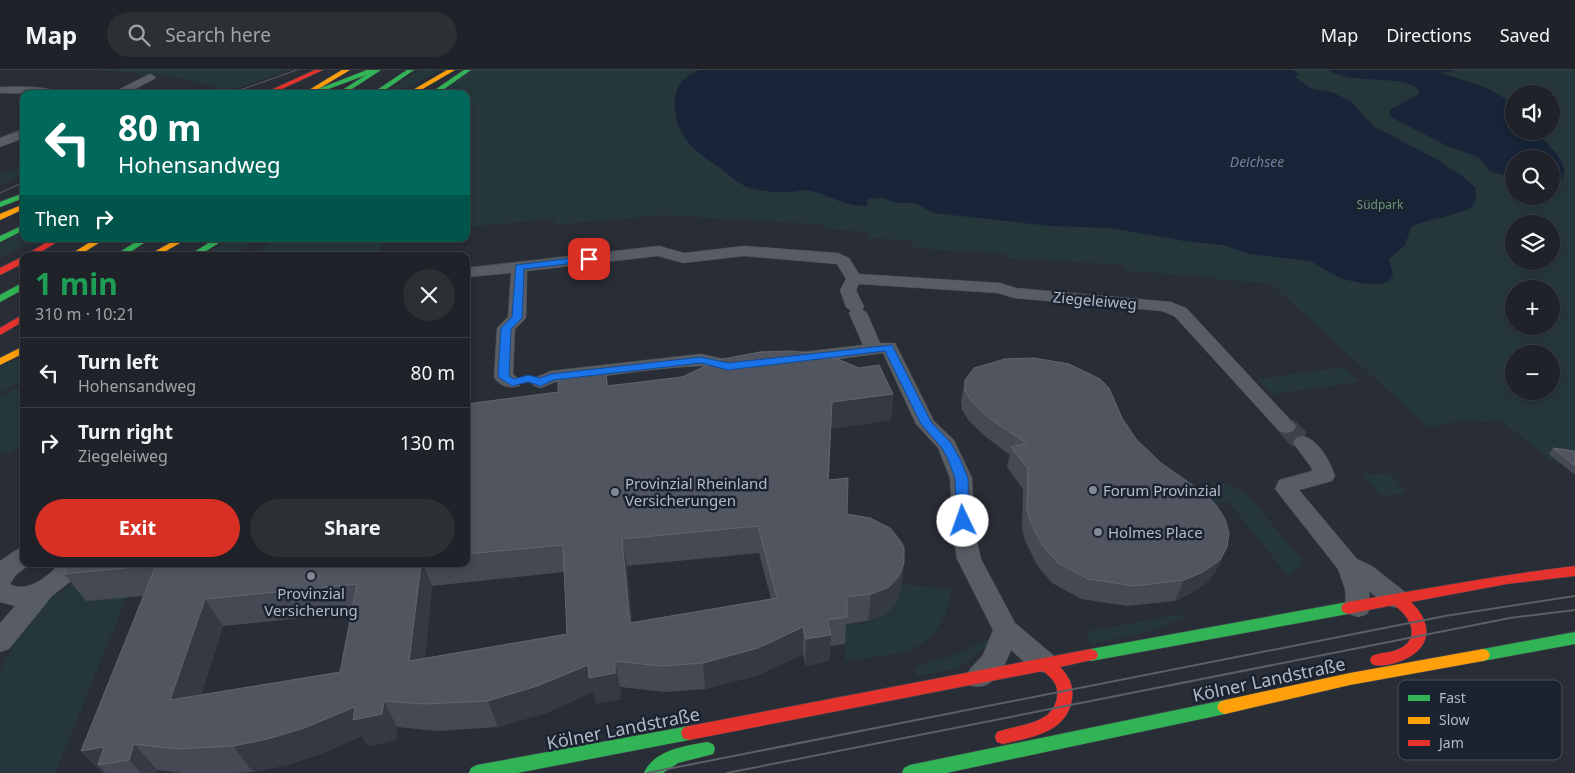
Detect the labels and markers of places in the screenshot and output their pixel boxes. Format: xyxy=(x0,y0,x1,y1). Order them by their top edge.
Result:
pin xyxy=(568,238,610,280)
place label: Provinzial Rheinland Versicherungen xyxy=(625,473,768,510)
place label: Forum Provinzial xyxy=(1103,480,1221,500)
marker: Forum Provinzial xyxy=(1087,484,1099,496)
marker: Provinzial Rheinland Versicherungen xyxy=(609,486,621,498)
place label: Holmes Place xyxy=(1108,522,1203,542)
marker: Holmes Place xyxy=(1092,526,1104,538)
marker: Provinzial Versicherung xyxy=(305,570,317,582)
place label: Provinzial Versicherung xyxy=(264,583,358,620)

